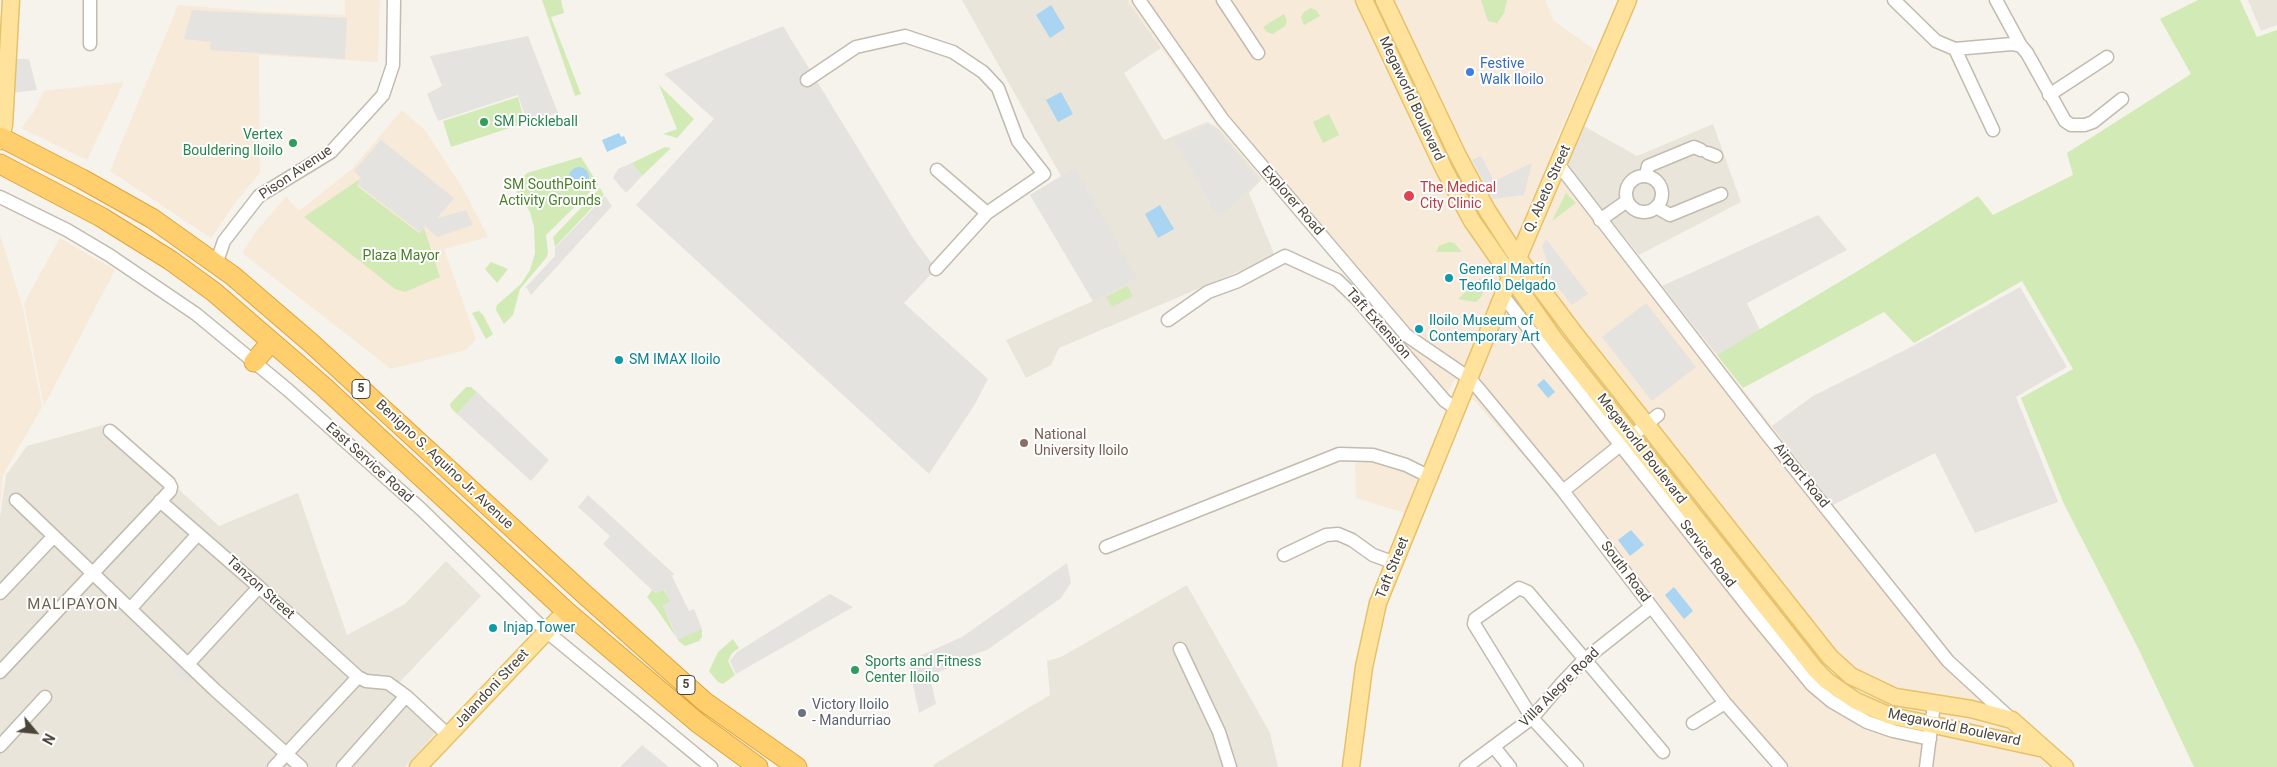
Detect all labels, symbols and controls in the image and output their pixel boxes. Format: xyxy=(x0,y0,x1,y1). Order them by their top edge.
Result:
street label: Megaworld Boulevard xyxy=(1375,34,1447,164)
place label: Festive Walk Iloilo xyxy=(1480,56,1544,88)
marker: Festive Walk Iloilo xyxy=(1464,66,1476,78)
place label: SM Pickleball xyxy=(494,114,578,130)
marker: SM Pickleball xyxy=(478,116,490,128)
place label: Vertex Bouldering Iloilo xyxy=(183,127,283,160)
marker: Vertex Bouldering Iloilo xyxy=(287,137,299,149)
street label: Pison Avenue xyxy=(256,142,336,204)
street label: Q. Abeto Street xyxy=(1521,143,1575,235)
street label: Explorer Road xyxy=(1257,163,1327,239)
park label: SM SouthPoint Activity Grounds xyxy=(499,177,601,210)
place label: The Medical City Clinic xyxy=(1420,180,1496,212)
marker: The Medical City Clinic xyxy=(1402,189,1416,203)
park label: Plaza Mayor xyxy=(363,248,439,264)
place label: General Martín Teofilo Delgado xyxy=(1459,262,1556,294)
marker: General Martín Teofilo Delgado xyxy=(1443,272,1455,284)
street label: Taft Extension xyxy=(1342,285,1414,363)
place label: Iloilo Museum of Contemporary Art xyxy=(1429,313,1540,346)
marker: Iloilo Museum of Contemporary Art xyxy=(1413,323,1425,335)
place label: SM IMAX Iloilo xyxy=(629,352,721,368)
marker: SM IMAX Iloilo xyxy=(613,354,625,366)
road number: 5 xyxy=(352,379,370,398)
street label: Megaworld Boulevard xyxy=(1593,391,1689,507)
street label: Benigno S. Aquino Jr. Avenue xyxy=(372,397,516,533)
street label: East Service Road xyxy=(322,419,416,507)
place label: National University Iloilo xyxy=(1034,427,1128,460)
marker: National University Iloilo xyxy=(1018,437,1030,449)
street label: Airport Road xyxy=(1770,440,1832,512)
street label: Service Road xyxy=(1675,517,1739,591)
street label: Taft Street xyxy=(1373,535,1413,601)
street label: South Road xyxy=(1597,538,1653,606)
street label: Tanzon Street xyxy=(222,553,298,623)
district label: MALIPAYON xyxy=(26,596,120,614)
place label: Injap Tower xyxy=(503,620,575,636)
marker: Injap Tower xyxy=(487,622,499,634)
street label: Villa Alegre Road xyxy=(1517,645,1603,731)
street label: Jalandoni Street xyxy=(451,646,533,732)
place label: Sports and Fitness Center Iloilo xyxy=(865,654,982,686)
marker: Sports and Fitness Center Iloilo xyxy=(849,664,861,676)
road number: 5 xyxy=(677,676,695,694)
place label: Victory Iloilo - Mandurriao xyxy=(812,697,891,730)
street label: Megaworld Boulevard xyxy=(1886,706,2022,750)
north arrow xyxy=(10,707,60,757)
marker: Victory Iloilo - Mandurriao xyxy=(796,707,808,719)
text: N xyxy=(39,731,58,747)

